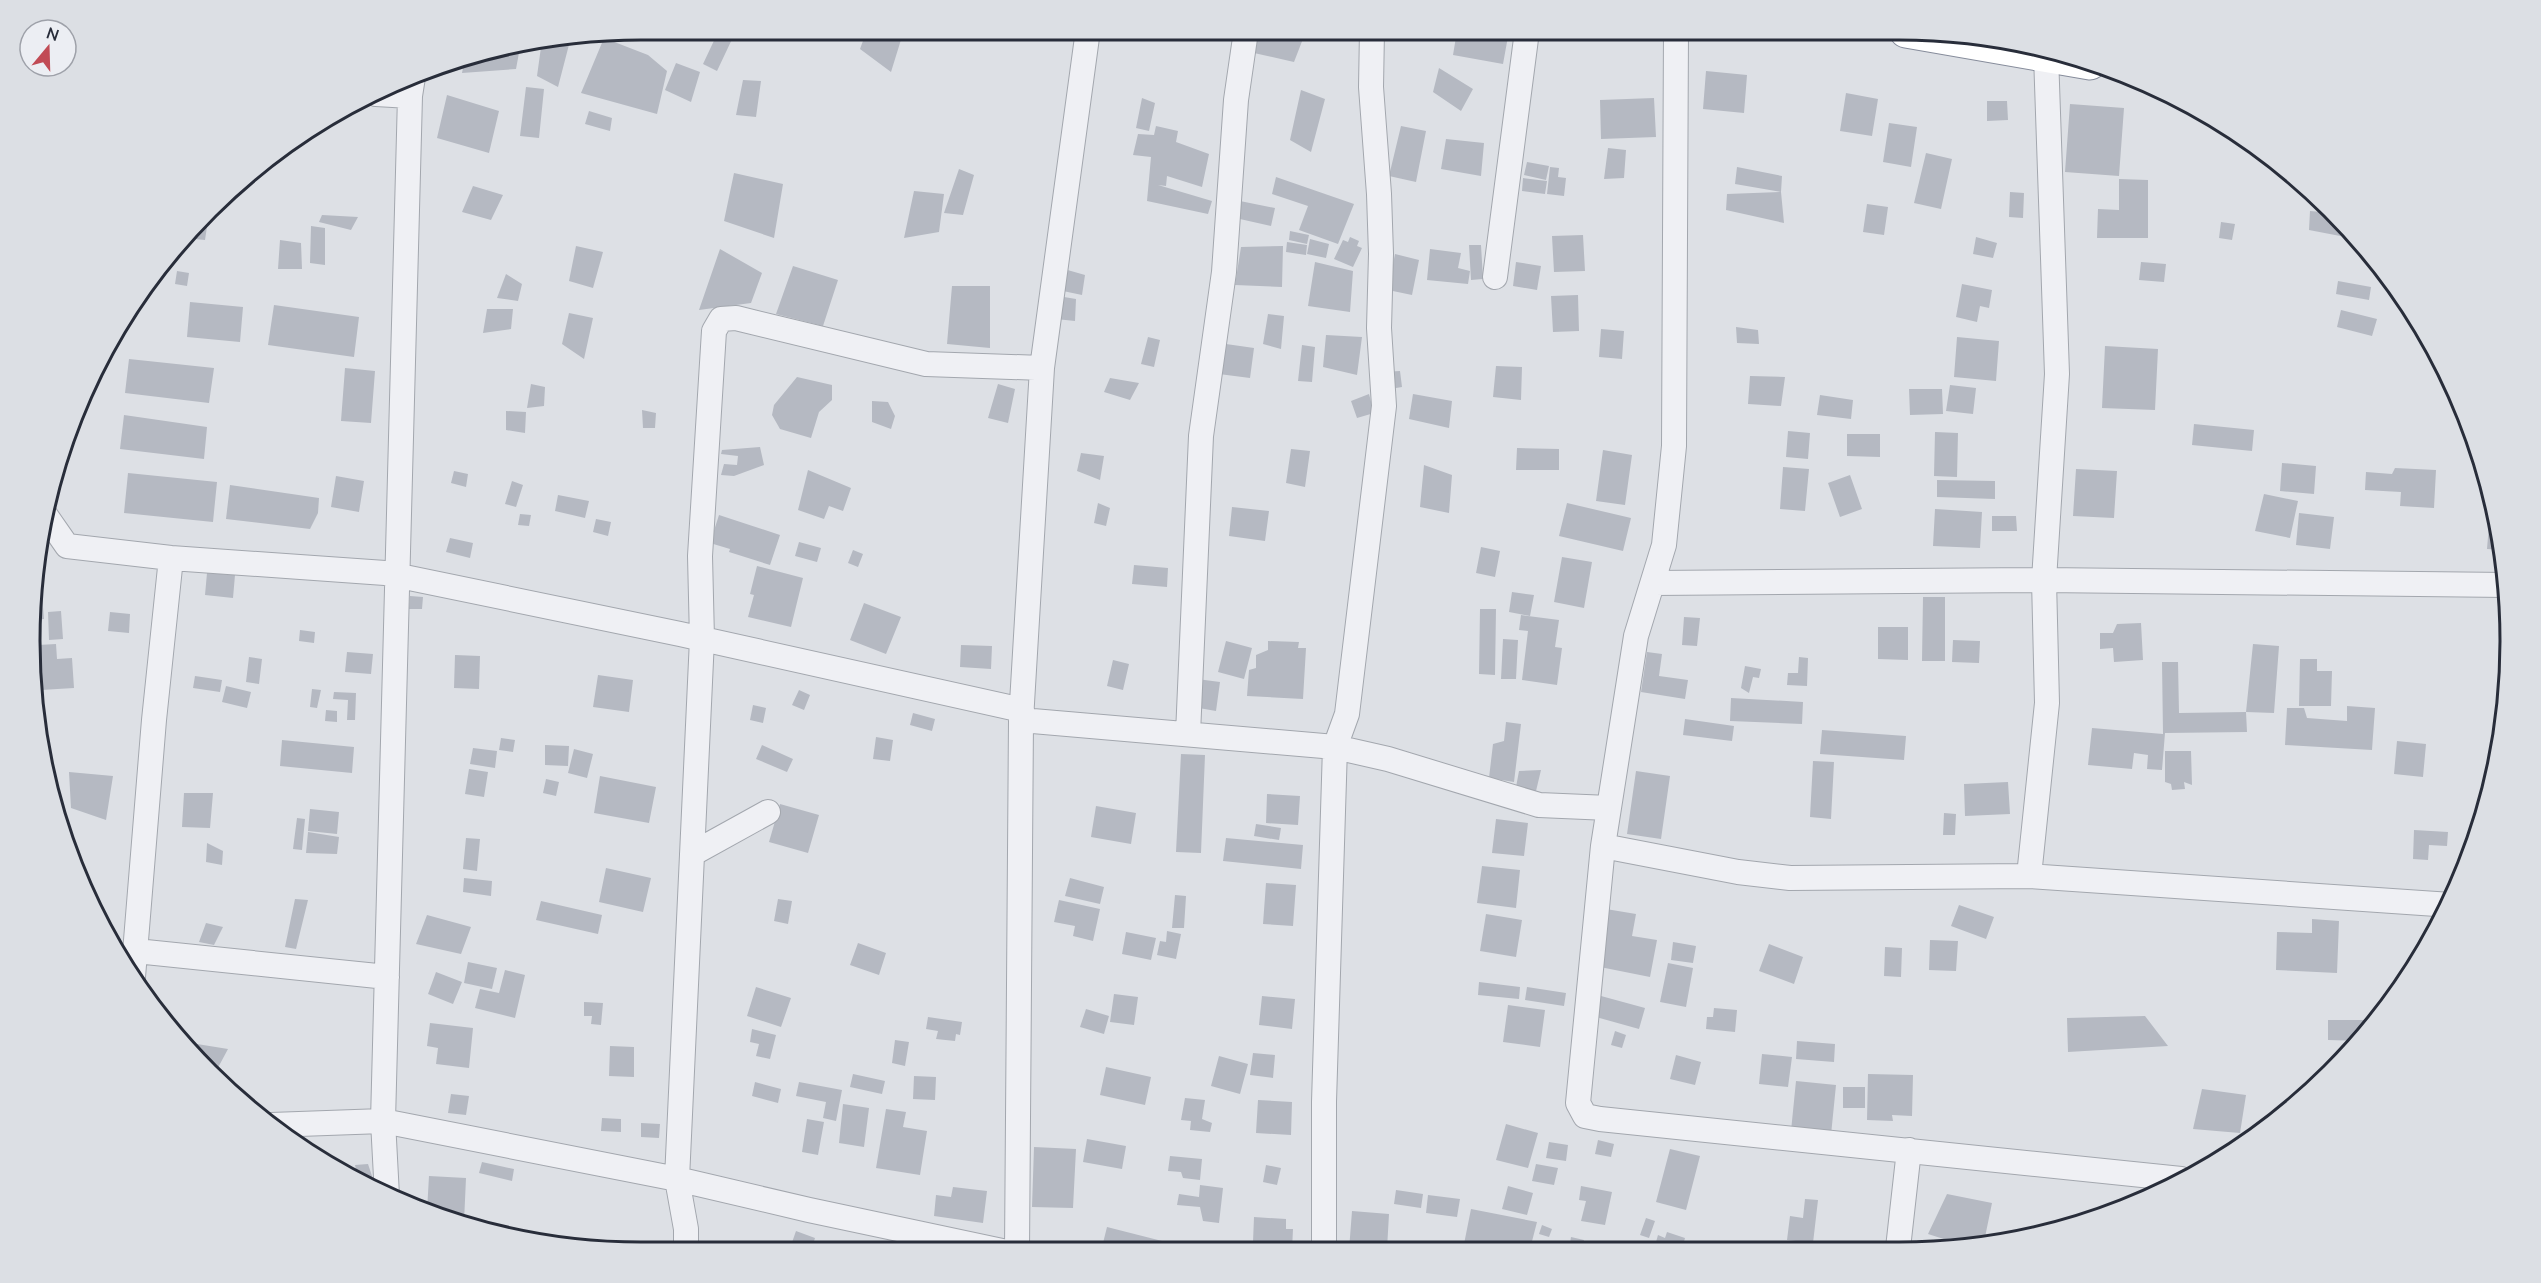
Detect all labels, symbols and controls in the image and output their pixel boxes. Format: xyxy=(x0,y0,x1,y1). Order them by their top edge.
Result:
north arrow xyxy=(18,18,78,78)
text: N xyxy=(43,22,62,47)

